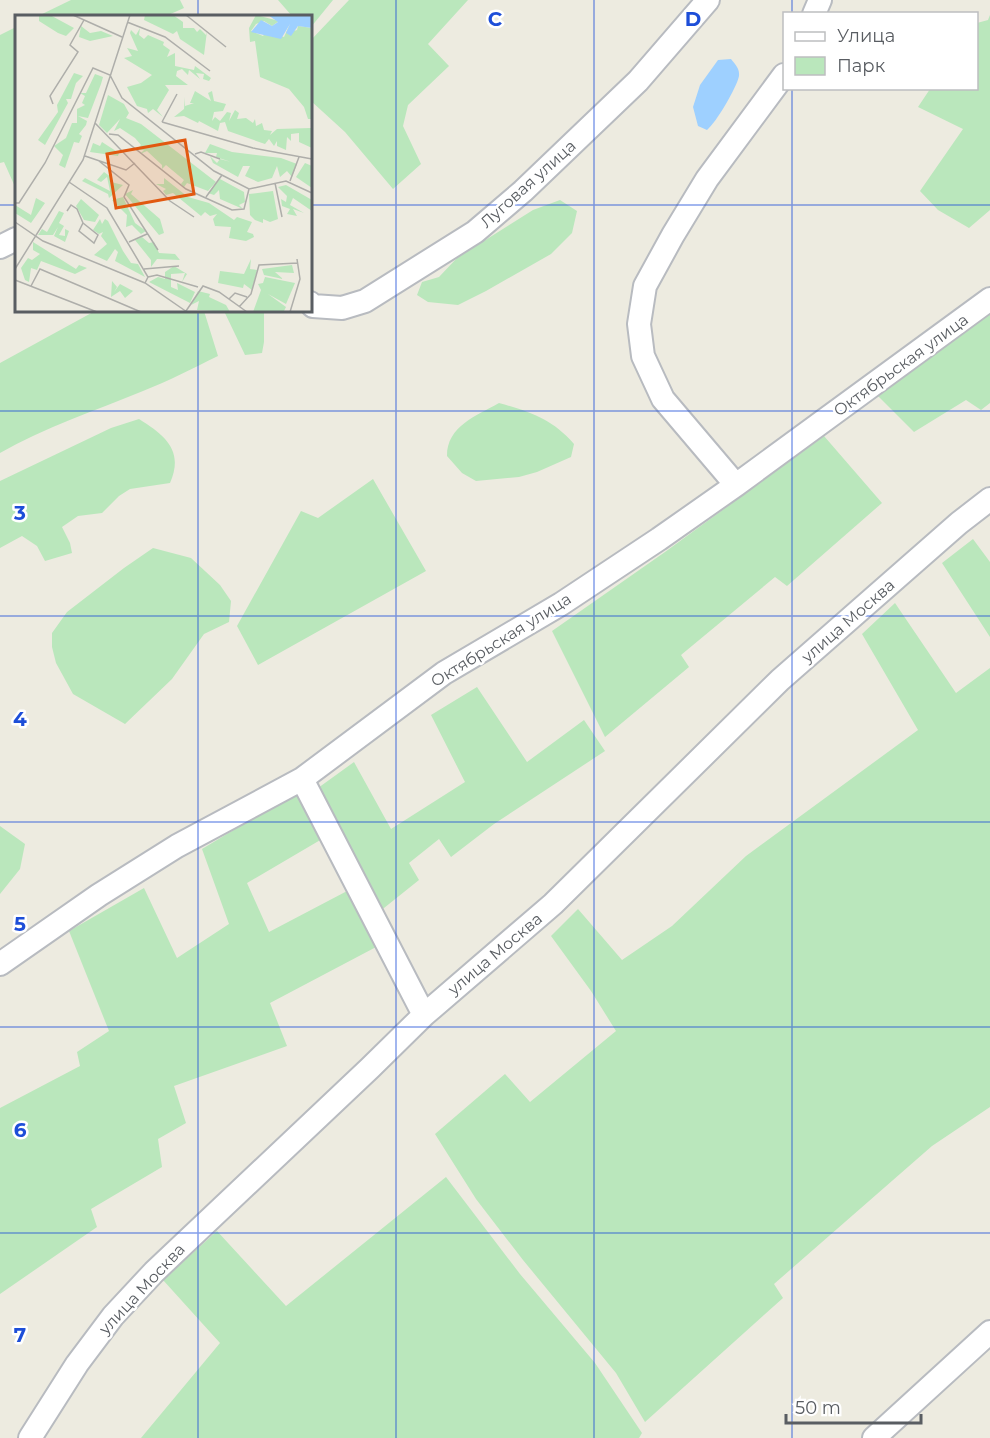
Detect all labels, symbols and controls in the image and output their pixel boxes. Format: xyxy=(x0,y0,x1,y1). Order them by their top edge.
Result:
text: C xyxy=(488,7,503,31)
text: D xyxy=(685,7,701,31)
legend xyxy=(783,12,978,90)
inset map xyxy=(15,15,312,312)
text: Улица xyxy=(837,25,895,47)
text: Парк xyxy=(837,55,886,77)
street label: Луговая улица xyxy=(476,136,580,232)
street label: Октябрьская улица xyxy=(830,310,972,420)
text: 3 xyxy=(13,501,26,525)
street label: улица Москва xyxy=(797,575,898,667)
street label: Октябрьская улица xyxy=(427,589,575,691)
text: 4 xyxy=(13,707,27,731)
street label: улица Москва xyxy=(443,909,546,1000)
text: 5 xyxy=(14,912,26,936)
text: 6 xyxy=(14,1118,27,1142)
street label: улица Москва xyxy=(94,1240,189,1339)
text: 7 xyxy=(14,1323,26,1347)
scale bar xyxy=(786,1387,921,1425)
text: 50 m xyxy=(795,1397,841,1419)

